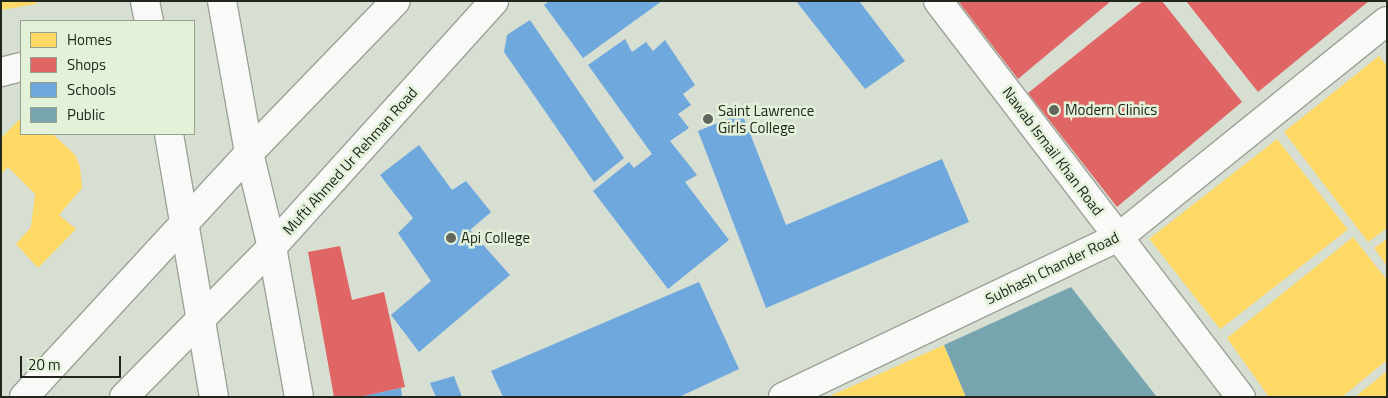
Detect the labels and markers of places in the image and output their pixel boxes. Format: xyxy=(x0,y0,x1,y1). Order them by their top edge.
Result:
place label: Saint Lawrence Girls College xyxy=(718,101,814,136)
place label: Modern Clinics xyxy=(1065,101,1157,119)
marker: Modern Clinics xyxy=(1047,103,1061,117)
marker: Saint Lawrence Girls College xyxy=(702,113,714,125)
place label: Api College xyxy=(461,229,530,247)
marker: Api College xyxy=(445,232,457,244)

